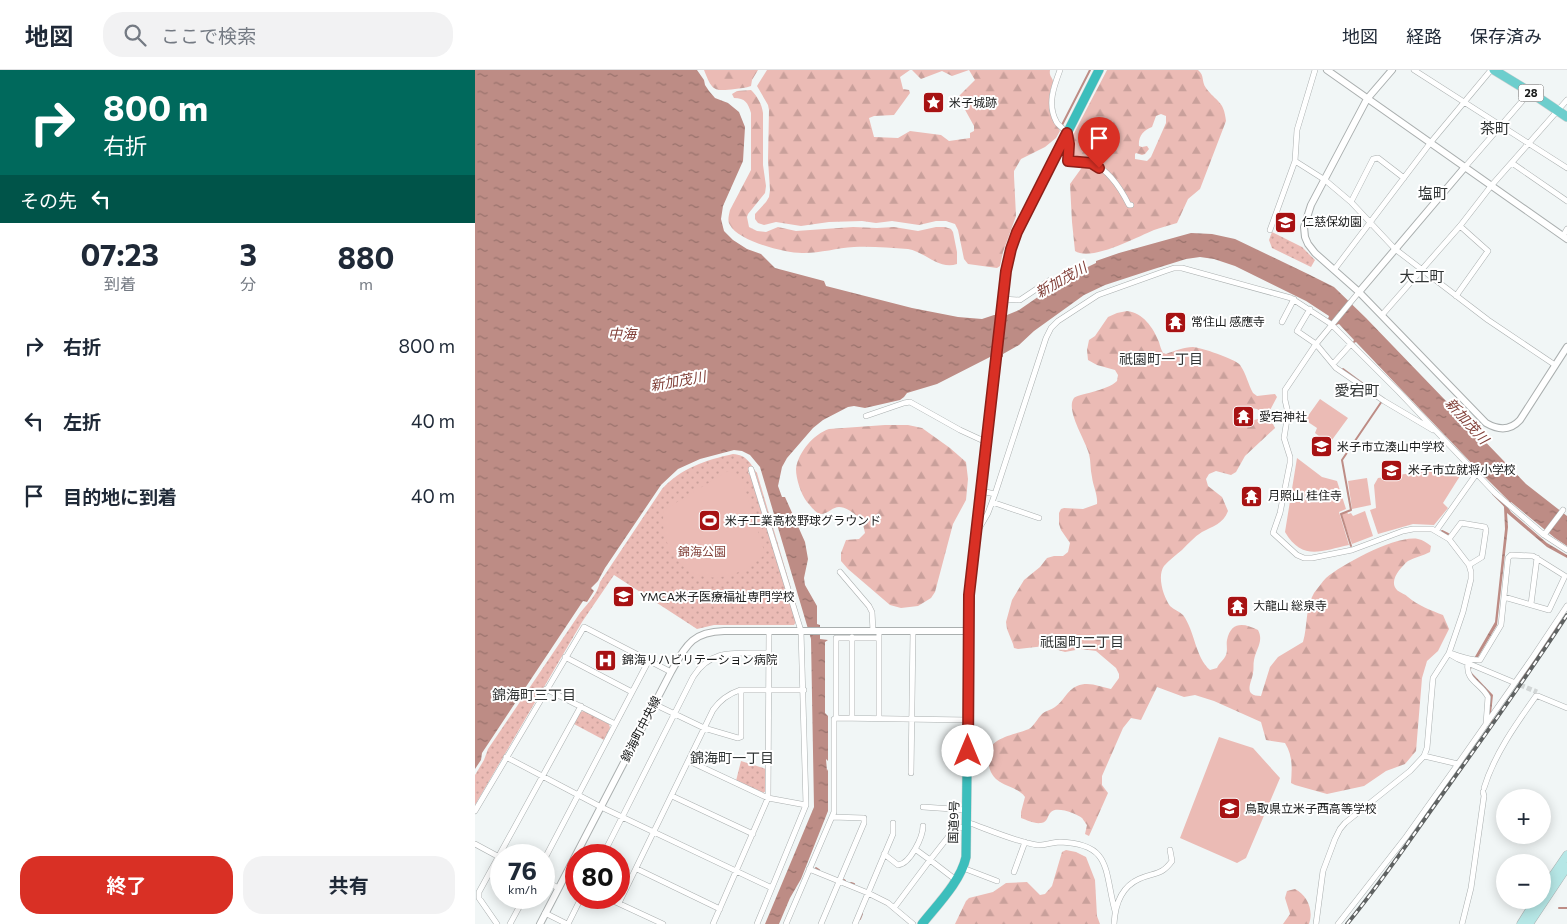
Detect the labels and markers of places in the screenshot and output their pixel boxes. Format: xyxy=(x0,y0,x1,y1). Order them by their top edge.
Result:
place icon: 米子城跡 xyxy=(921,91,945,115)
place label: 米子城跡 xyxy=(949,95,997,109)
pin xyxy=(1078,117,1120,168)
school or university icon: 仁慈保幼園 xyxy=(1274,210,1298,234)
place label: 仁慈保幼園 xyxy=(1302,214,1362,228)
temple icon: 常住山 感應寺 xyxy=(1163,310,1187,334)
place label: 常住山 感應寺 xyxy=(1191,314,1265,328)
temple icon: 愛宕神社 xyxy=(1231,405,1255,429)
place label: 愛宕神社 xyxy=(1259,409,1307,423)
school or university icon: 米子市立湊山中学校 xyxy=(1309,435,1333,459)
place label: 米子市立湊山中学校 xyxy=(1337,439,1445,453)
school or university icon: 米子市立就将小学校 xyxy=(1380,458,1404,482)
place label: 米子市立就将小学校 xyxy=(1408,462,1516,476)
temple icon: 月照山 桂住寺 xyxy=(1240,484,1264,508)
place label: 月照山 桂住寺 xyxy=(1268,488,1342,502)
sports icon: 米子工業高校野球グラウンド xyxy=(697,509,721,533)
place label: 米子工業高校野球グラウンド xyxy=(725,513,881,527)
school or university icon: YMCA米子医療福祉専門学校 xyxy=(612,585,636,609)
place label: YMCA米子医療福祉専門学校 xyxy=(640,589,795,603)
temple icon: 大龍山 総泉寺 xyxy=(1225,594,1249,618)
place label: 大龍山 総泉寺 xyxy=(1253,598,1327,612)
hospital icon: 錦海リハビリテーション病院 xyxy=(594,648,618,672)
place label: 錦海リハビリテーション病院 xyxy=(622,652,778,666)
school or university icon: 鳥取県立米子西高等学校 xyxy=(1217,797,1241,821)
place label: 鳥取県立米子西高等学校 xyxy=(1245,801,1377,815)

